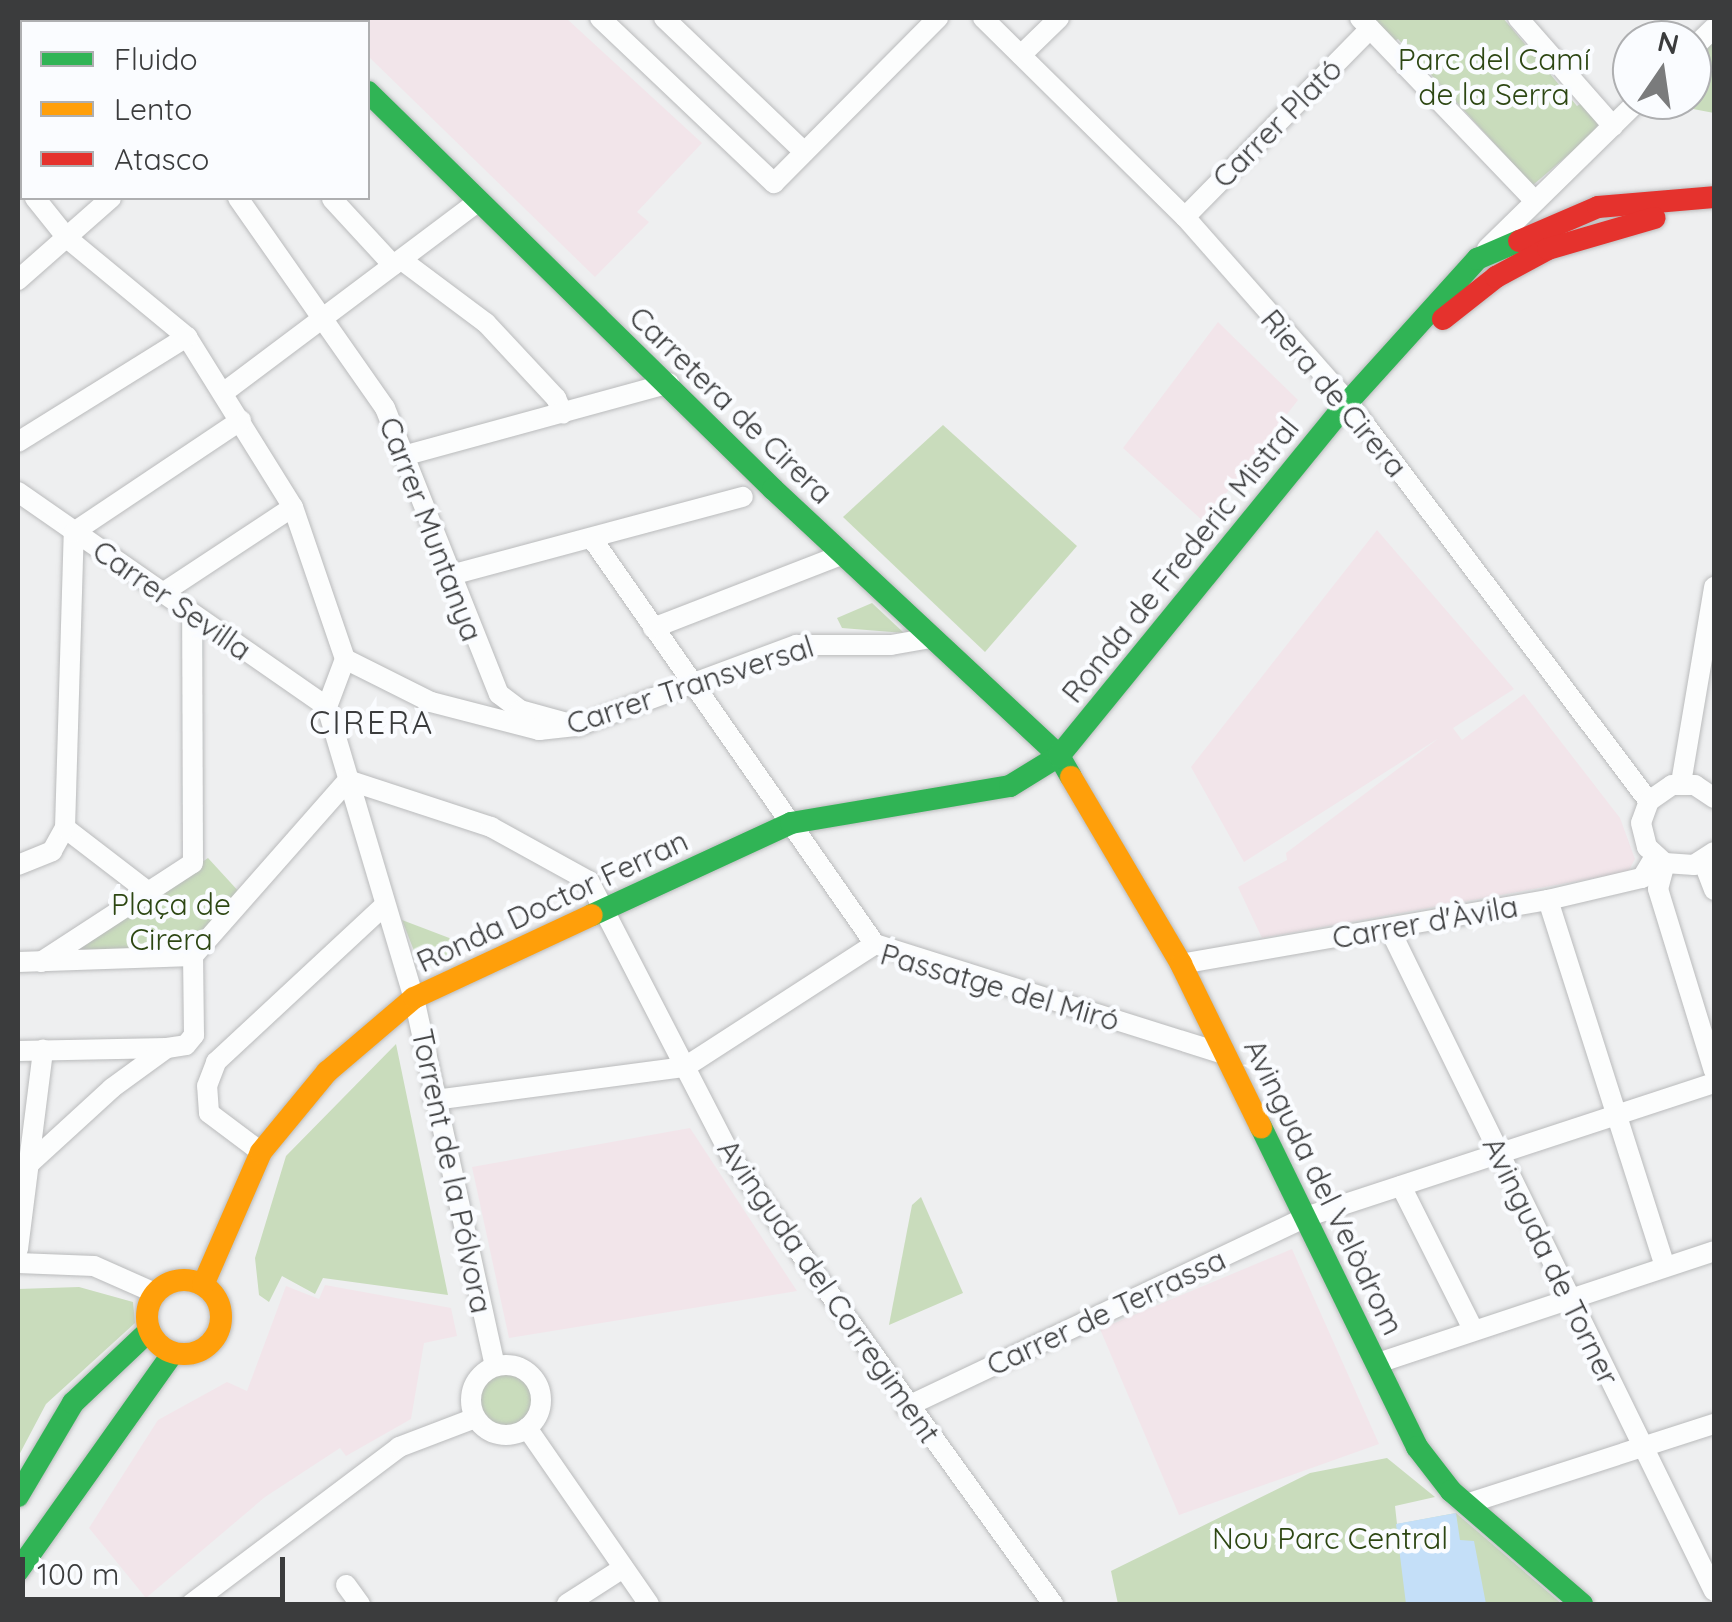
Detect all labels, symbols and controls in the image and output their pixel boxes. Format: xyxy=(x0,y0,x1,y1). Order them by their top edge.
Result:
legend xyxy=(20,20,370,200)
north arrow xyxy=(1612,20,1712,120)
text: N xyxy=(1654,23,1682,62)
text: Fluido xyxy=(114,40,198,78)
park label: Parc del Camí de la Serra xyxy=(1398,41,1590,112)
street label: Carrer Plató xyxy=(1205,51,1349,195)
text: Lento xyxy=(114,90,192,128)
text: Atasco xyxy=(114,140,209,178)
street label: Carretera de Cirera xyxy=(622,299,840,511)
street label: Riera de Cirera xyxy=(1253,302,1415,484)
street label: Ronda de Frederic Mistral xyxy=(1054,410,1306,710)
street label: Carrer Muntanya xyxy=(372,412,490,646)
street label: Carrer Sevilla xyxy=(86,532,258,668)
street label: Carrer Transversal xyxy=(562,628,818,742)
district label: CIRERA xyxy=(309,703,435,741)
street label: Ronda Doctor Ferran xyxy=(411,822,693,980)
park label: Plaça de Cirera xyxy=(111,886,231,956)
street label: Carrer d'Àvila xyxy=(1329,888,1521,956)
street label: Passatge del Miró xyxy=(876,936,1124,1038)
street label: Torrent de la Pólvora xyxy=(404,1026,500,1316)
street label: Avinguda del Velòdrom xyxy=(1237,1033,1411,1341)
street label: Avinguda de Torner xyxy=(1475,1131,1627,1391)
street label: Avinguda del Corregiment xyxy=(710,1132,948,1450)
street label: Carrer de Terrassa xyxy=(981,1241,1231,1383)
park label: Nou Parc Central xyxy=(1212,1520,1448,1556)
scale bar xyxy=(25,1537,290,1599)
text: 100 m xyxy=(37,1555,119,1593)

